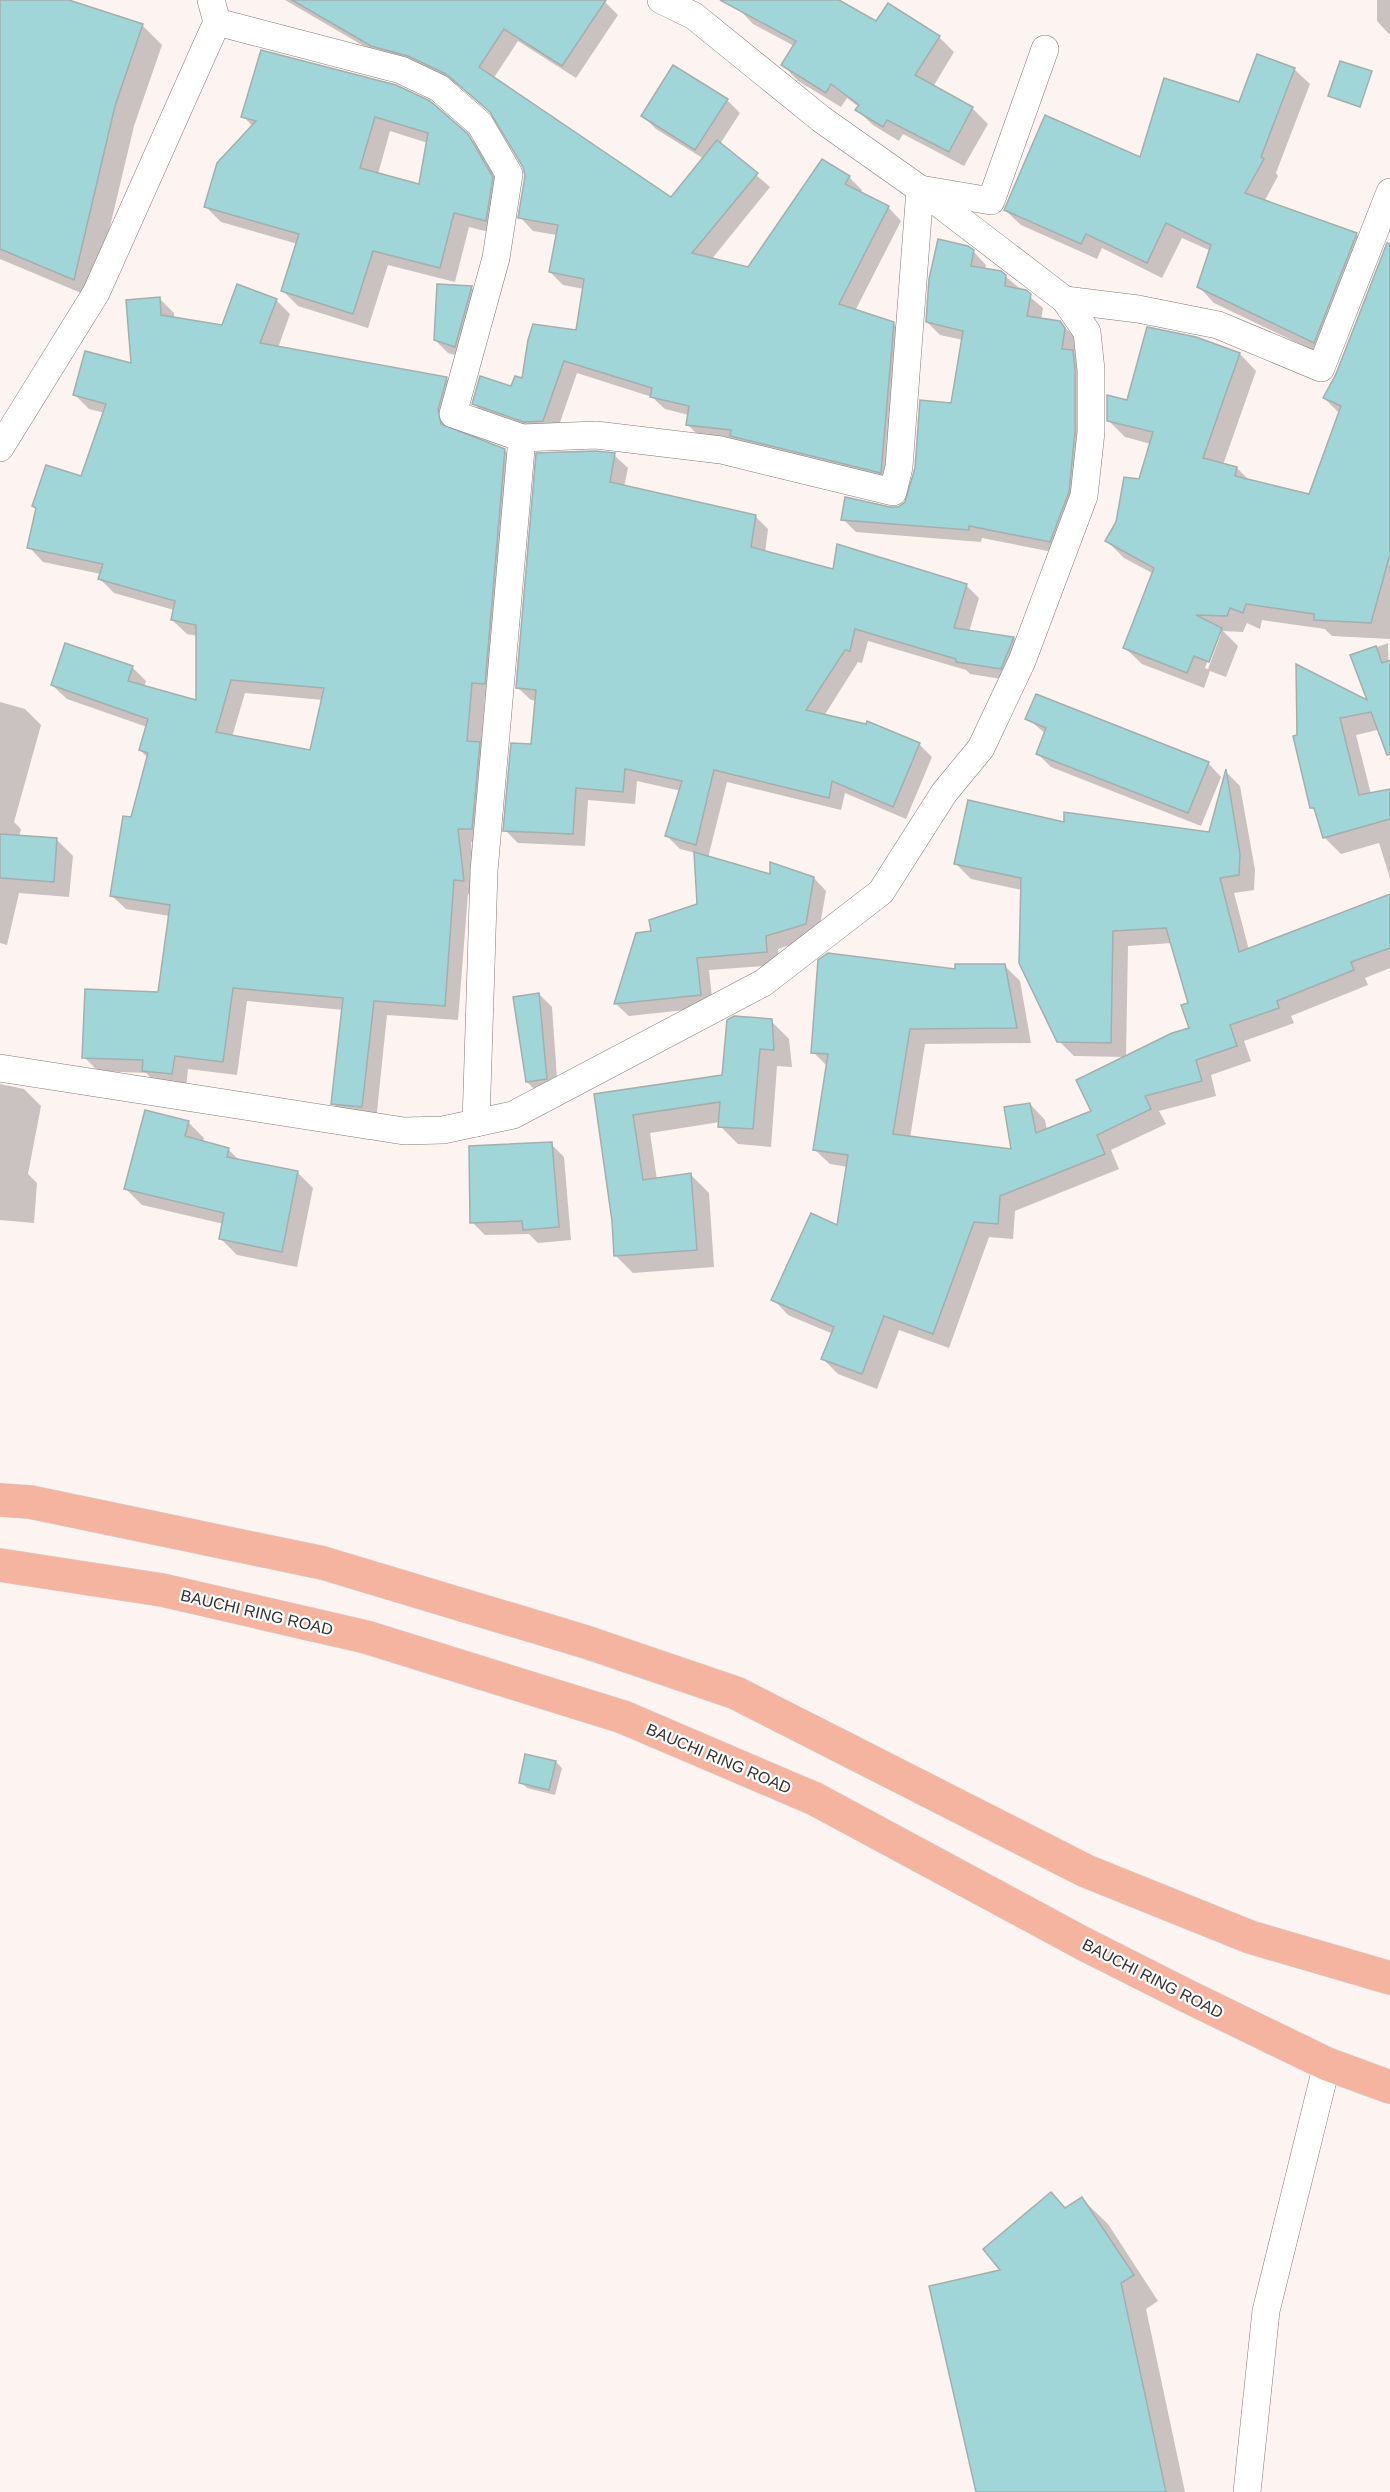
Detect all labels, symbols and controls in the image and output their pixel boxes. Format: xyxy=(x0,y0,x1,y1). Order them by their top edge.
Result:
street label: BAUCHI RING ROAD xyxy=(179,1587,335,1638)
street label: BAUCHI RING ROAD xyxy=(644,1720,794,1797)
street label: BAUCHI RING ROAD xyxy=(1080,1936,1226,2021)

